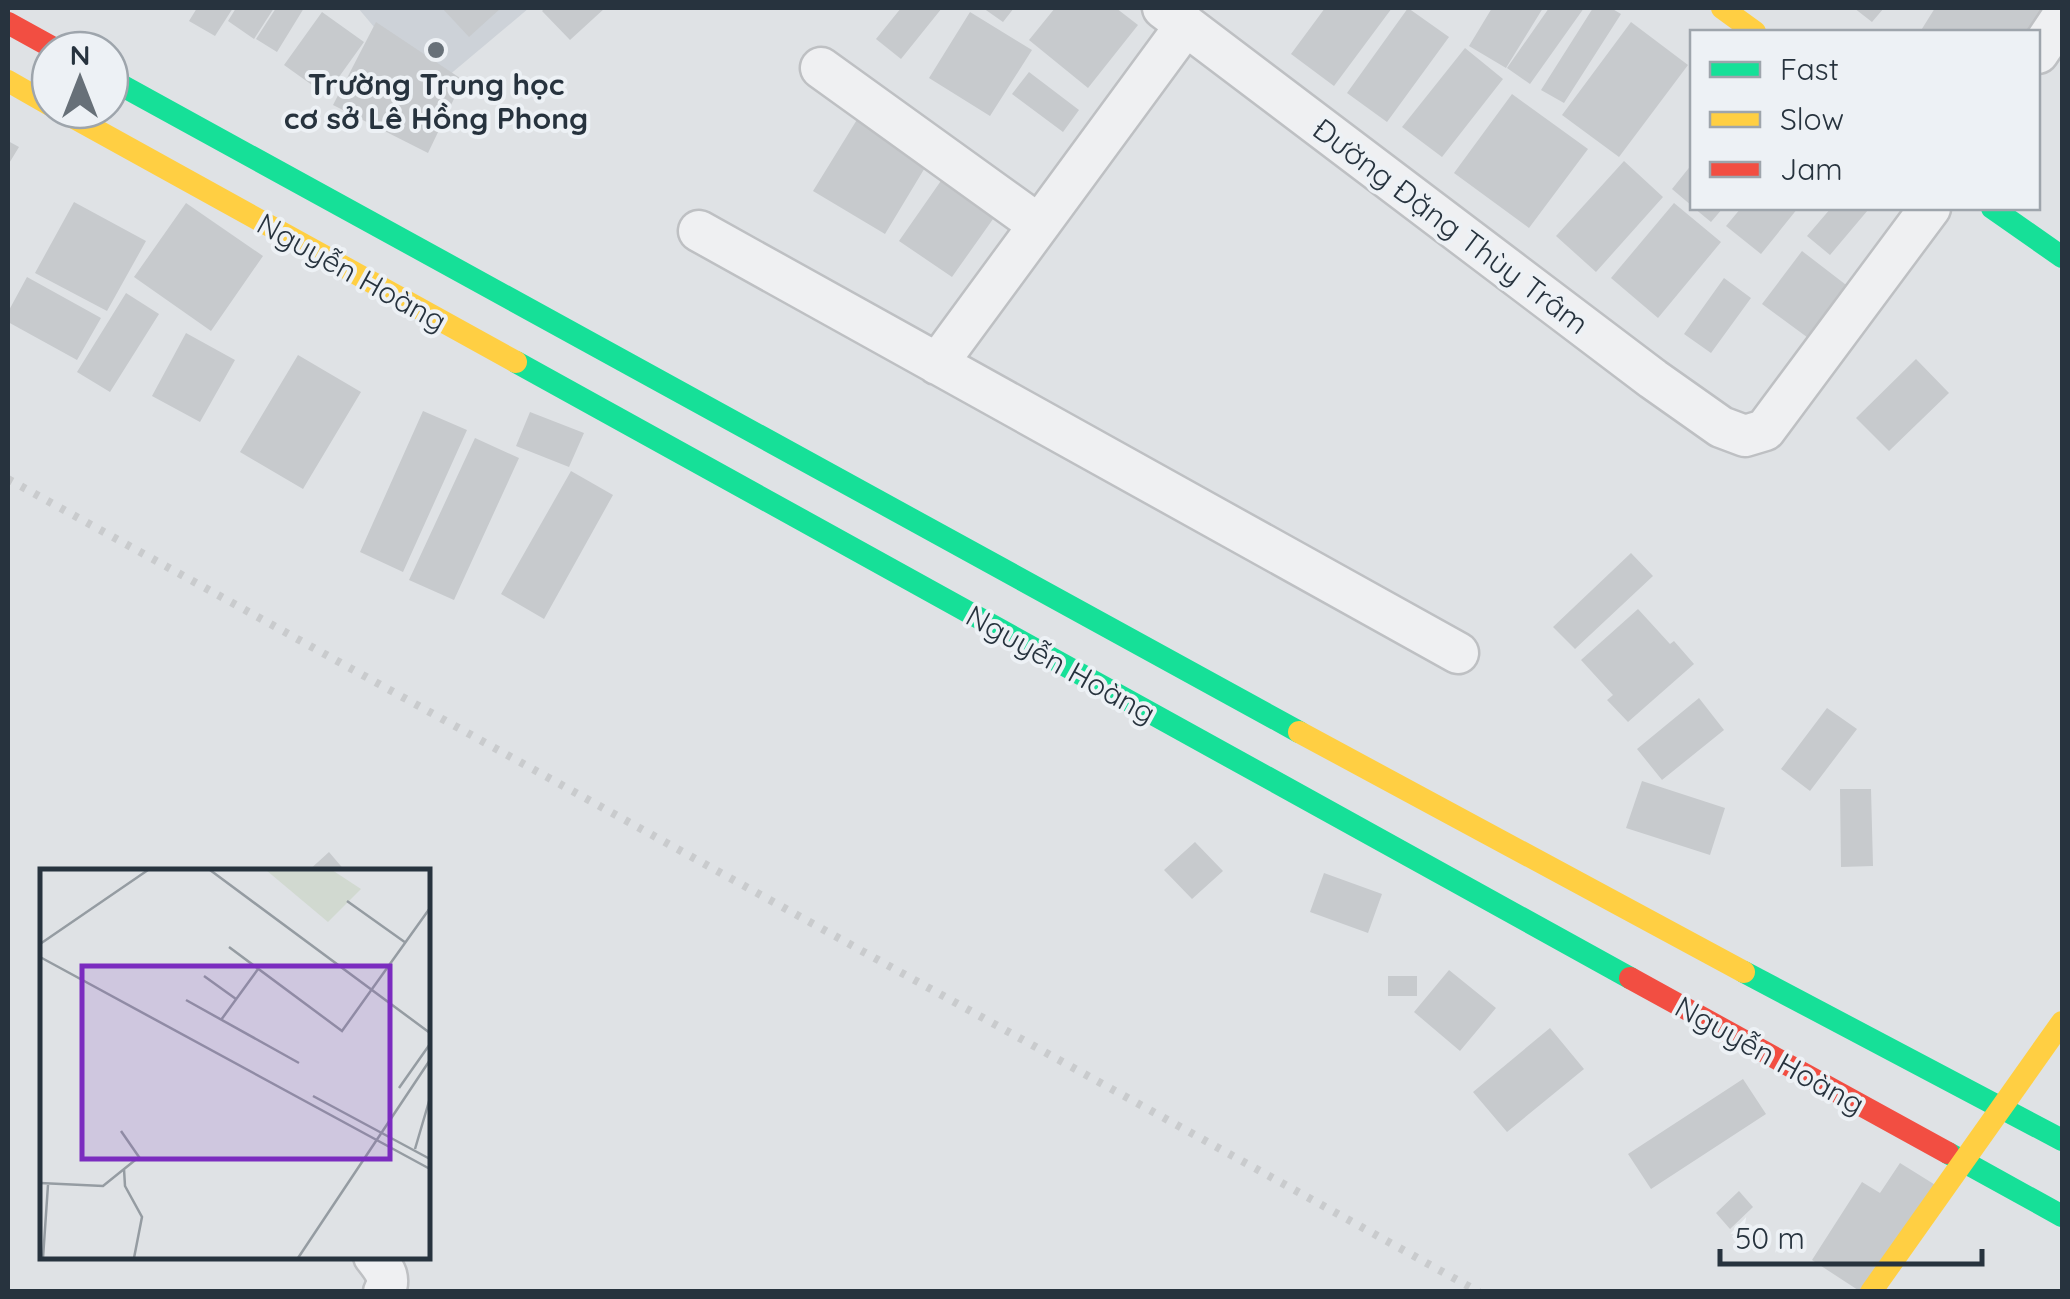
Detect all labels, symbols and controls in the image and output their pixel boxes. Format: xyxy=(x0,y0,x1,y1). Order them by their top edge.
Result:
north arrow xyxy=(30,30,130,130)
legend xyxy=(1690,30,2040,210)
text: N xyxy=(70,37,90,72)
marker: Trường Trung học cơ sở Lê Hồng Phong xyxy=(425,39,447,61)
text: Fast xyxy=(1780,50,1839,88)
place label: Trường Trung học cơ sở Lê Hồng Phong xyxy=(284,65,588,137)
text: Slow xyxy=(1780,100,1844,138)
street label: Đường Đặng Thùy Trâm xyxy=(1306,110,1596,342)
text: Jam xyxy=(1780,150,1843,188)
street label: Nguyễn Hoàng xyxy=(251,204,453,340)
street label: Nguyễn Hoàng xyxy=(960,596,1162,732)
inset map xyxy=(40,869,430,1259)
street label: Nguyễn Hoàng xyxy=(1669,987,1871,1123)
scale bar xyxy=(1720,1204,1982,1266)
text: 50 m xyxy=(1735,1219,1805,1257)

